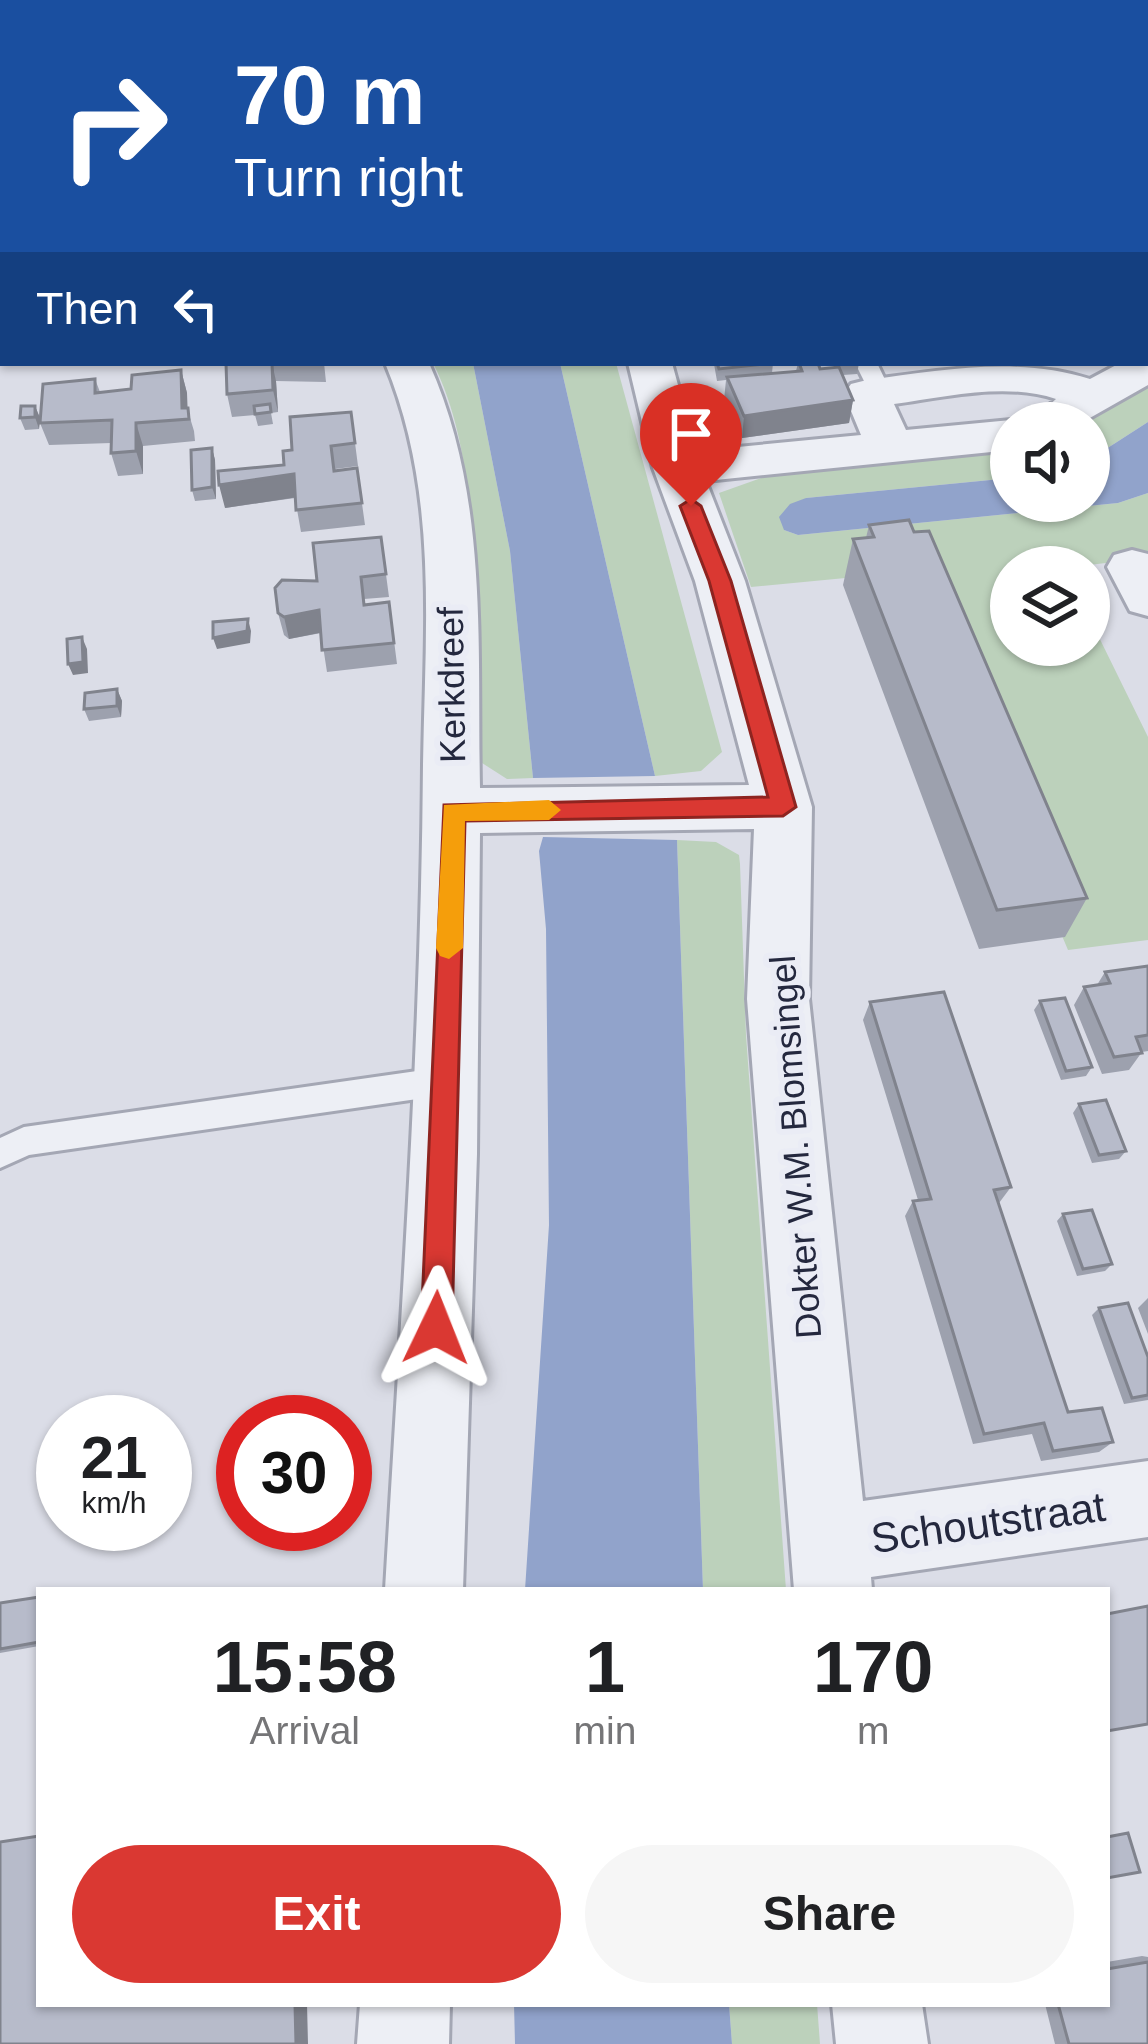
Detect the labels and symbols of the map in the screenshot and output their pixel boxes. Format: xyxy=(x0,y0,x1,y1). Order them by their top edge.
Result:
pin xyxy=(640,383,742,506)
street label: Kerkdreef xyxy=(430,606,473,763)
street label: Dokter W.M. Blomsingel xyxy=(762,954,829,1340)
position arrow xyxy=(373,1265,499,1391)
speed limit sign: 30 xyxy=(216,1395,372,1551)
street label: Schoutstraat xyxy=(868,1483,1108,1562)

